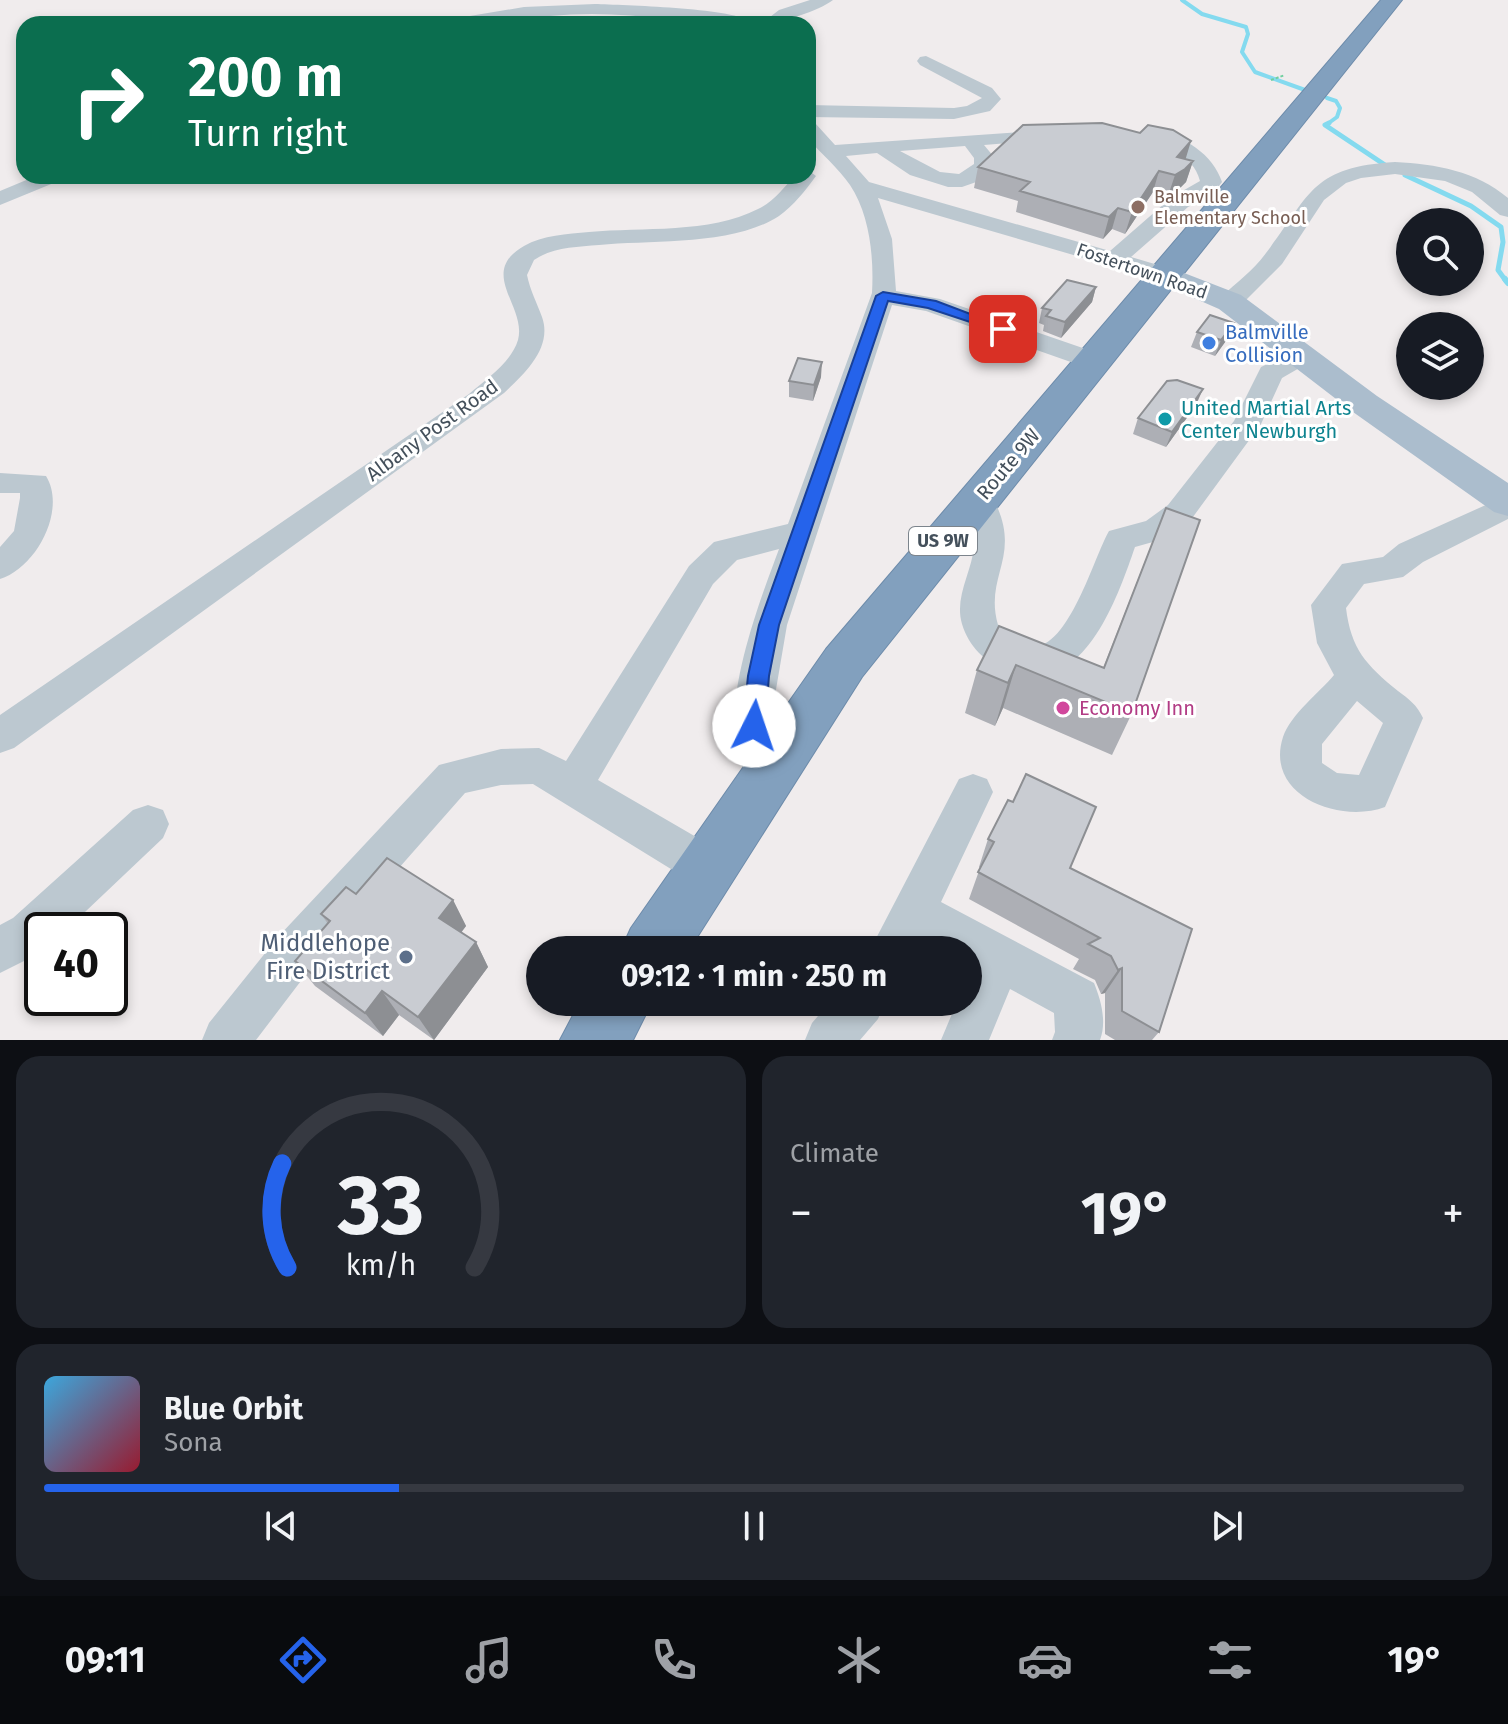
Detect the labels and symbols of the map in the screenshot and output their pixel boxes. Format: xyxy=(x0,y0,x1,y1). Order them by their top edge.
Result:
place label: Balmville Elementary School xyxy=(1154,186,1306,229)
marker: Balmville Elementary School xyxy=(1129,198,1147,216)
street label: Fostertown Road xyxy=(1074,238,1210,304)
pin xyxy=(969,295,1037,363)
place label: Balmville Collision xyxy=(1225,320,1309,367)
marker: Balmville Collision xyxy=(1200,334,1218,352)
street label: Albany Post Road xyxy=(361,374,503,486)
place label: United Martial Arts Center Newburgh xyxy=(1181,396,1351,443)
marker: United Martial Arts Center Newburgh xyxy=(1156,410,1174,428)
street label: Route 9W xyxy=(971,423,1045,504)
road number: US 9W xyxy=(909,527,977,555)
position arrow xyxy=(712,684,796,768)
place label: Economy Inn xyxy=(1079,696,1195,720)
marker: Economy Inn xyxy=(1054,699,1072,717)
speed limit sign: 40 xyxy=(24,912,128,1016)
place label: Middlehope Fire District xyxy=(260,929,390,985)
marker: Middlehope Fire District xyxy=(397,948,415,966)

